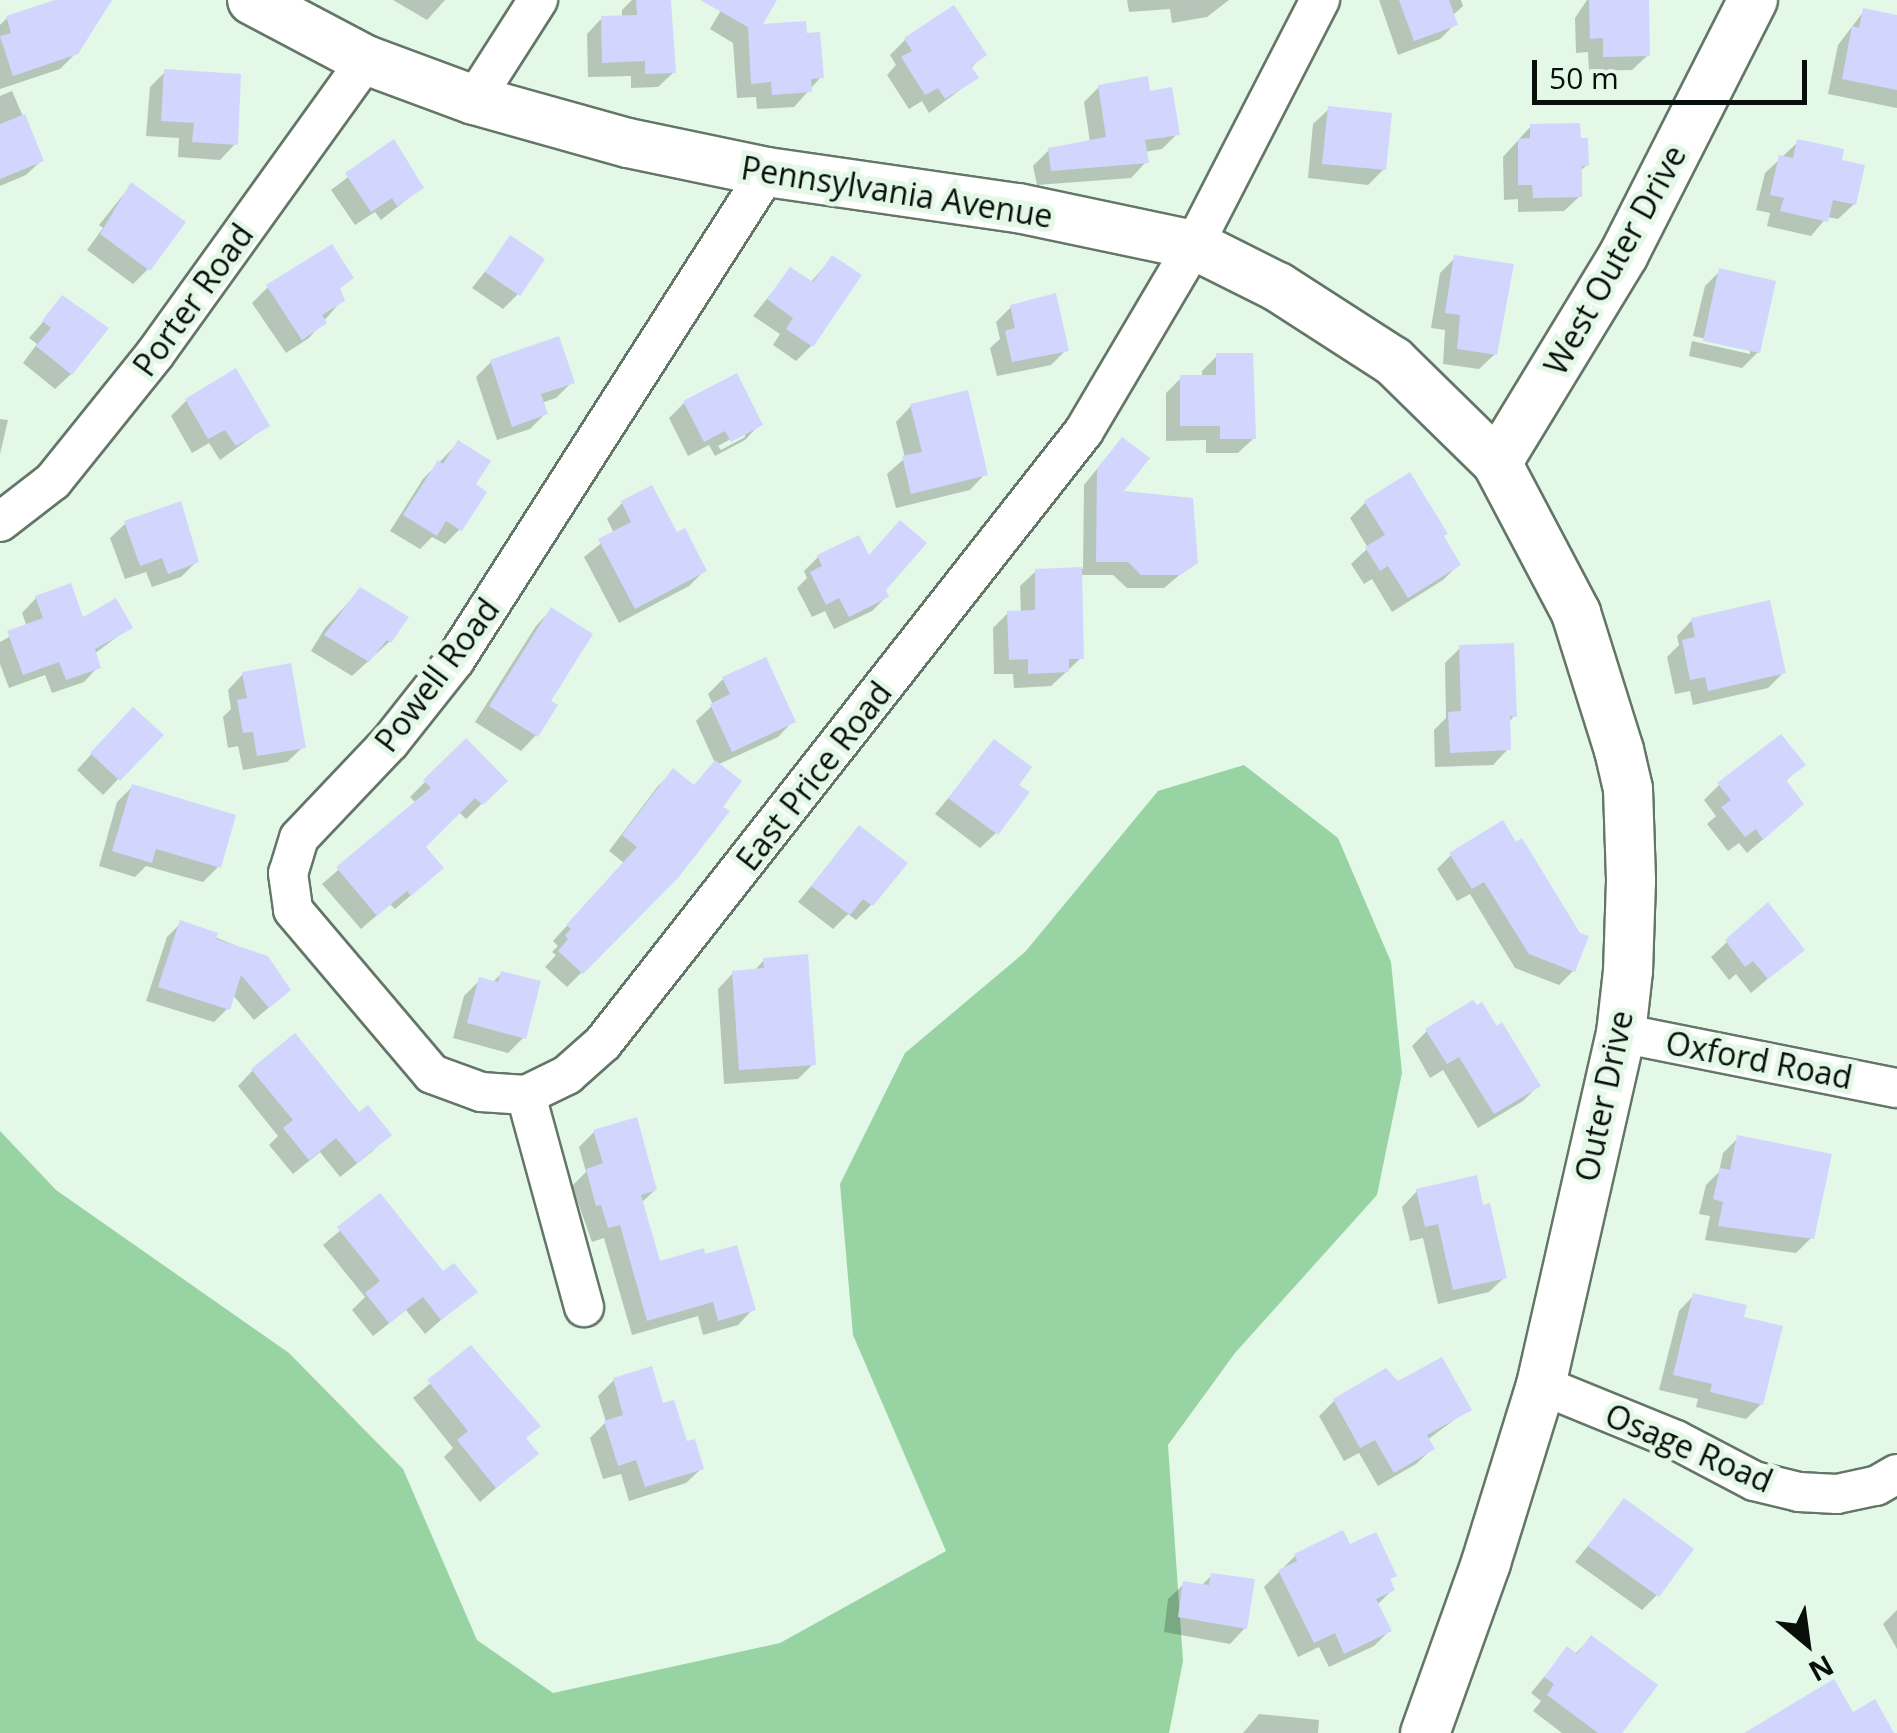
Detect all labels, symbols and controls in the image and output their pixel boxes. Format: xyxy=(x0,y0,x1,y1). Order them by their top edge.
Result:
scale bar xyxy=(1537,40,1812,102)
text: 50 m xyxy=(1549,57,1619,98)
street label: West Outer Drive xyxy=(1536,139,1694,381)
street label: Pennsylvania Avenue xyxy=(739,148,1055,236)
street label: Porter Road xyxy=(125,216,261,384)
street label: Powell Road xyxy=(367,591,507,759)
street label: East Price Road xyxy=(728,674,900,878)
street label: Outer Drive xyxy=(1567,1007,1641,1185)
street label: Oxford Road xyxy=(1663,1023,1855,1097)
street label: Osage Road xyxy=(1600,1396,1778,1500)
north arrow xyxy=(1757,1593,1857,1693)
text: N xyxy=(1802,1647,1841,1691)

